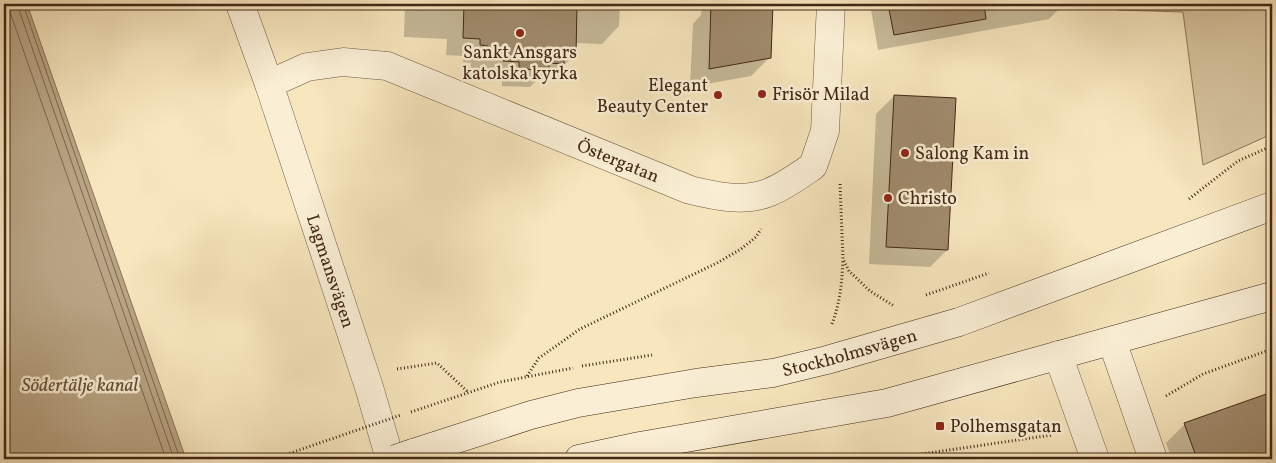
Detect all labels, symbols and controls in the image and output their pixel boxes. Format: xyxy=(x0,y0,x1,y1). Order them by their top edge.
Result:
marker: Sankt Ansgars katolska kyrka xyxy=(514,27,526,39)
place label: Sankt Ansgars katolska kyrka xyxy=(462,41,578,87)
place label: Elegant Beauty Center xyxy=(597,74,708,120)
place label: Frisör Milad xyxy=(772,83,870,108)
marker: Frisör Milad xyxy=(756,88,768,100)
marker: Elegant Beauty Center xyxy=(712,89,724,101)
street label: Östergatan xyxy=(573,134,663,190)
place label: Salong Kam in xyxy=(915,142,1030,167)
marker: Salong Kam in xyxy=(899,147,911,159)
place label: Christo xyxy=(898,187,957,212)
marker: Christo xyxy=(882,192,894,204)
street label: Lagmansvägen xyxy=(299,211,360,332)
street label: Stockholmsvägen xyxy=(780,324,921,384)
water label: Södertälje kanal xyxy=(22,373,139,399)
place label: Polhemsgatan xyxy=(950,415,1062,440)
marker: Polhemsgatan xyxy=(934,420,946,432)

